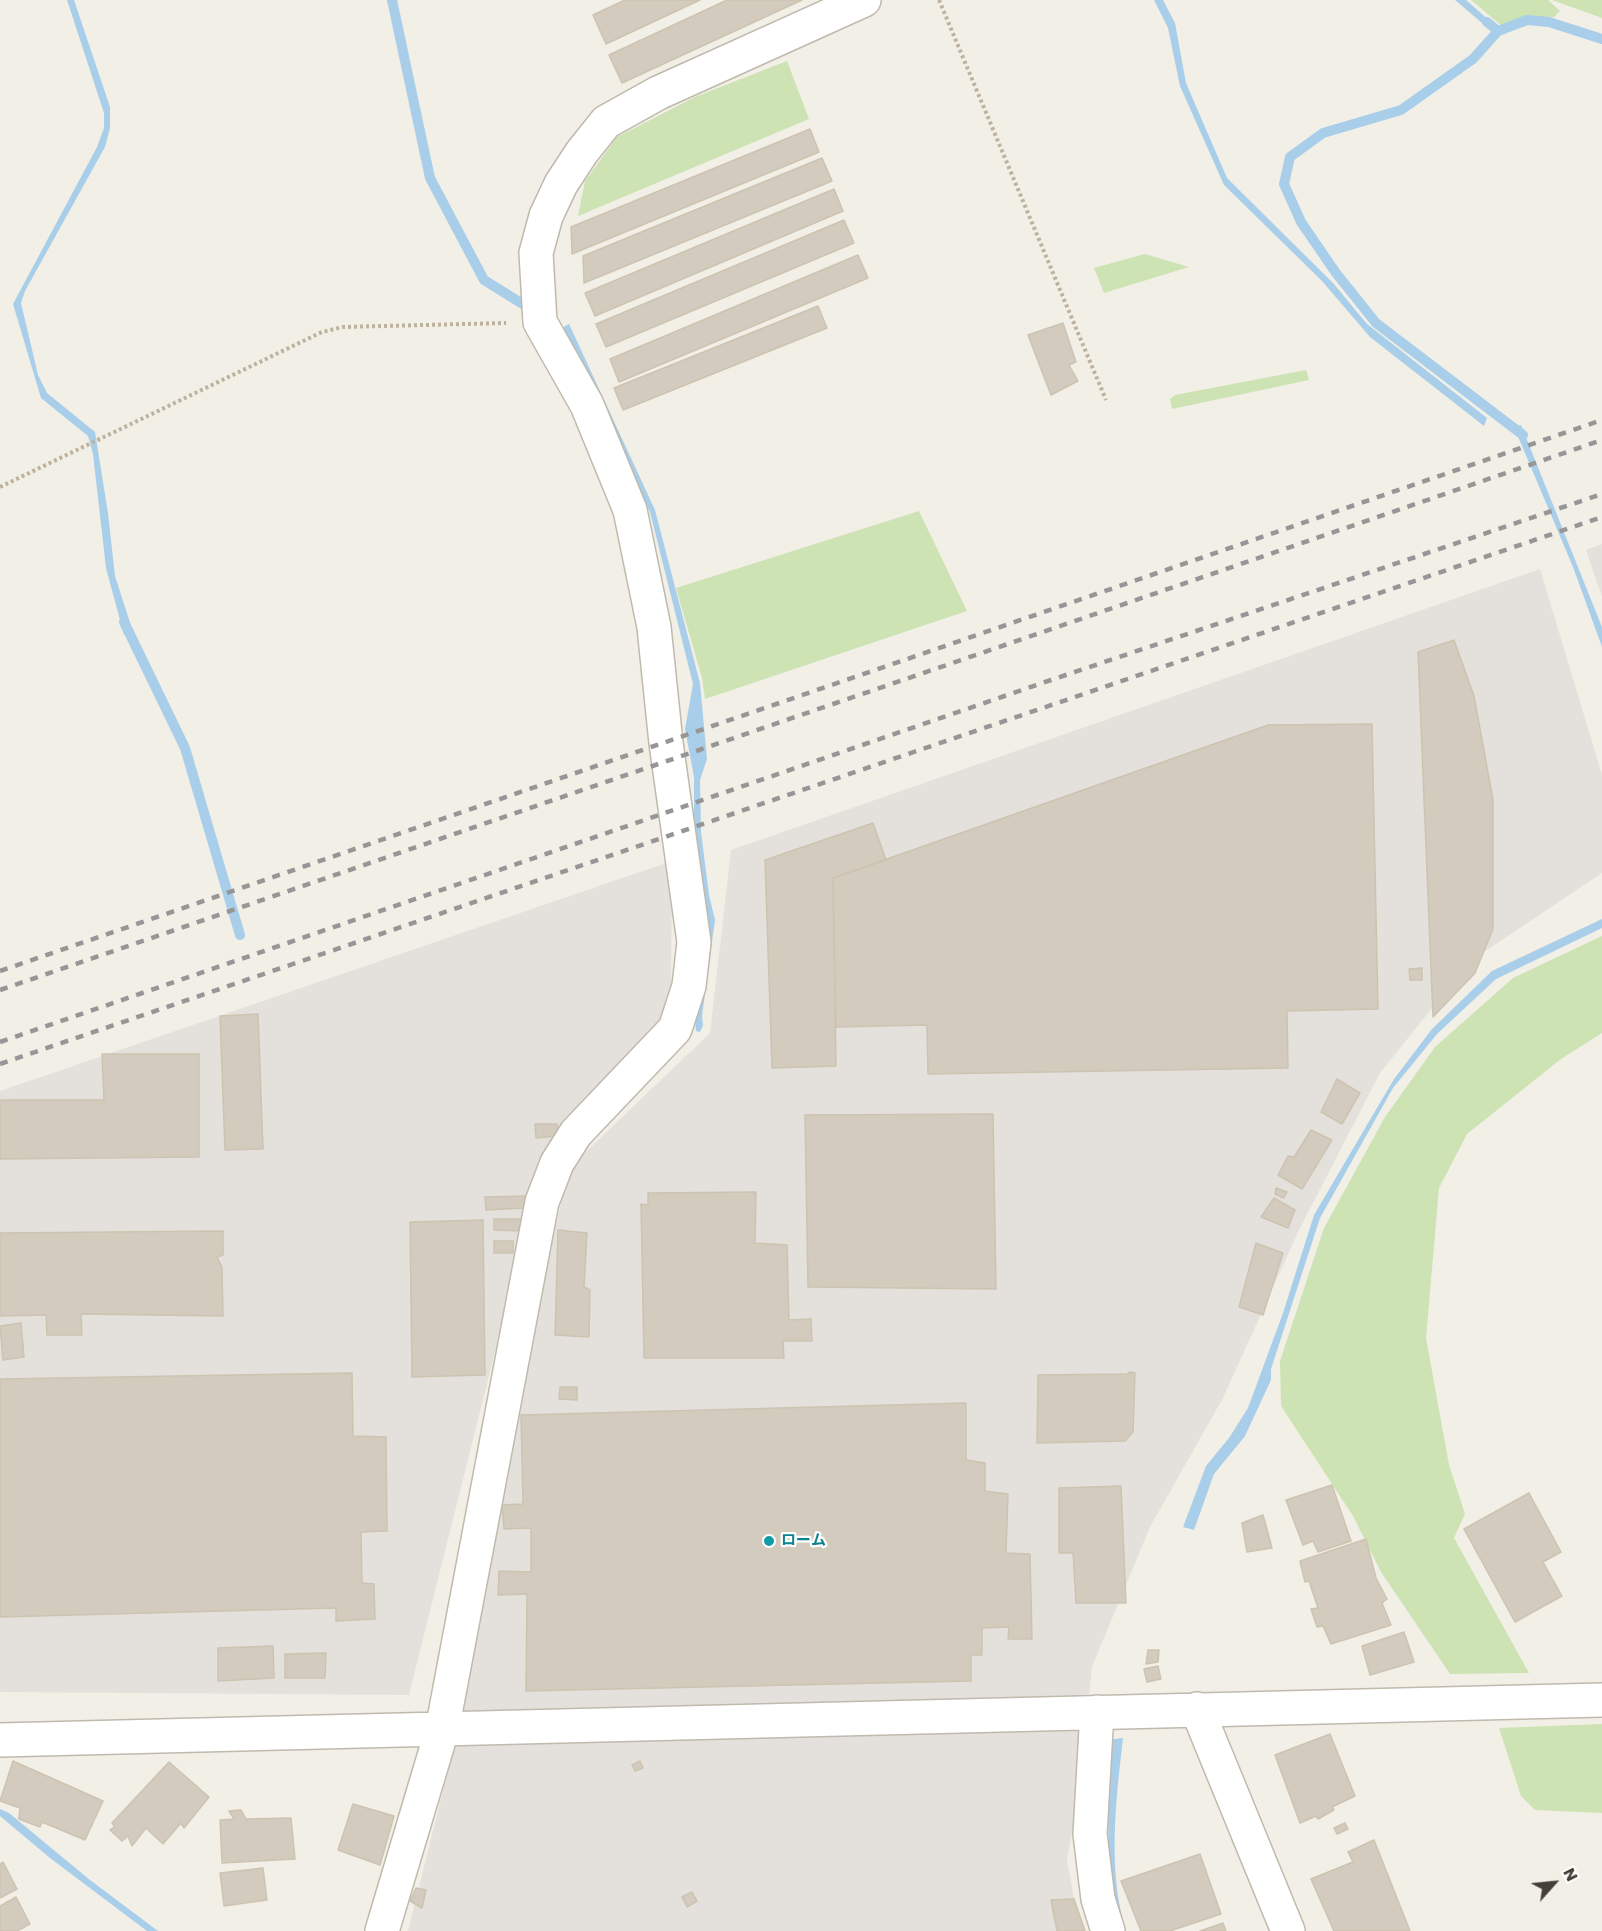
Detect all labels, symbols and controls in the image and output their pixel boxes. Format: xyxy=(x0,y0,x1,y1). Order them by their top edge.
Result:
place label: ローム xyxy=(781,1532,826,1550)
marker: ローム xyxy=(762,1534,776,1548)
north arrow xyxy=(1524,1853,1584,1913)
text: N xyxy=(1557,1864,1583,1885)

